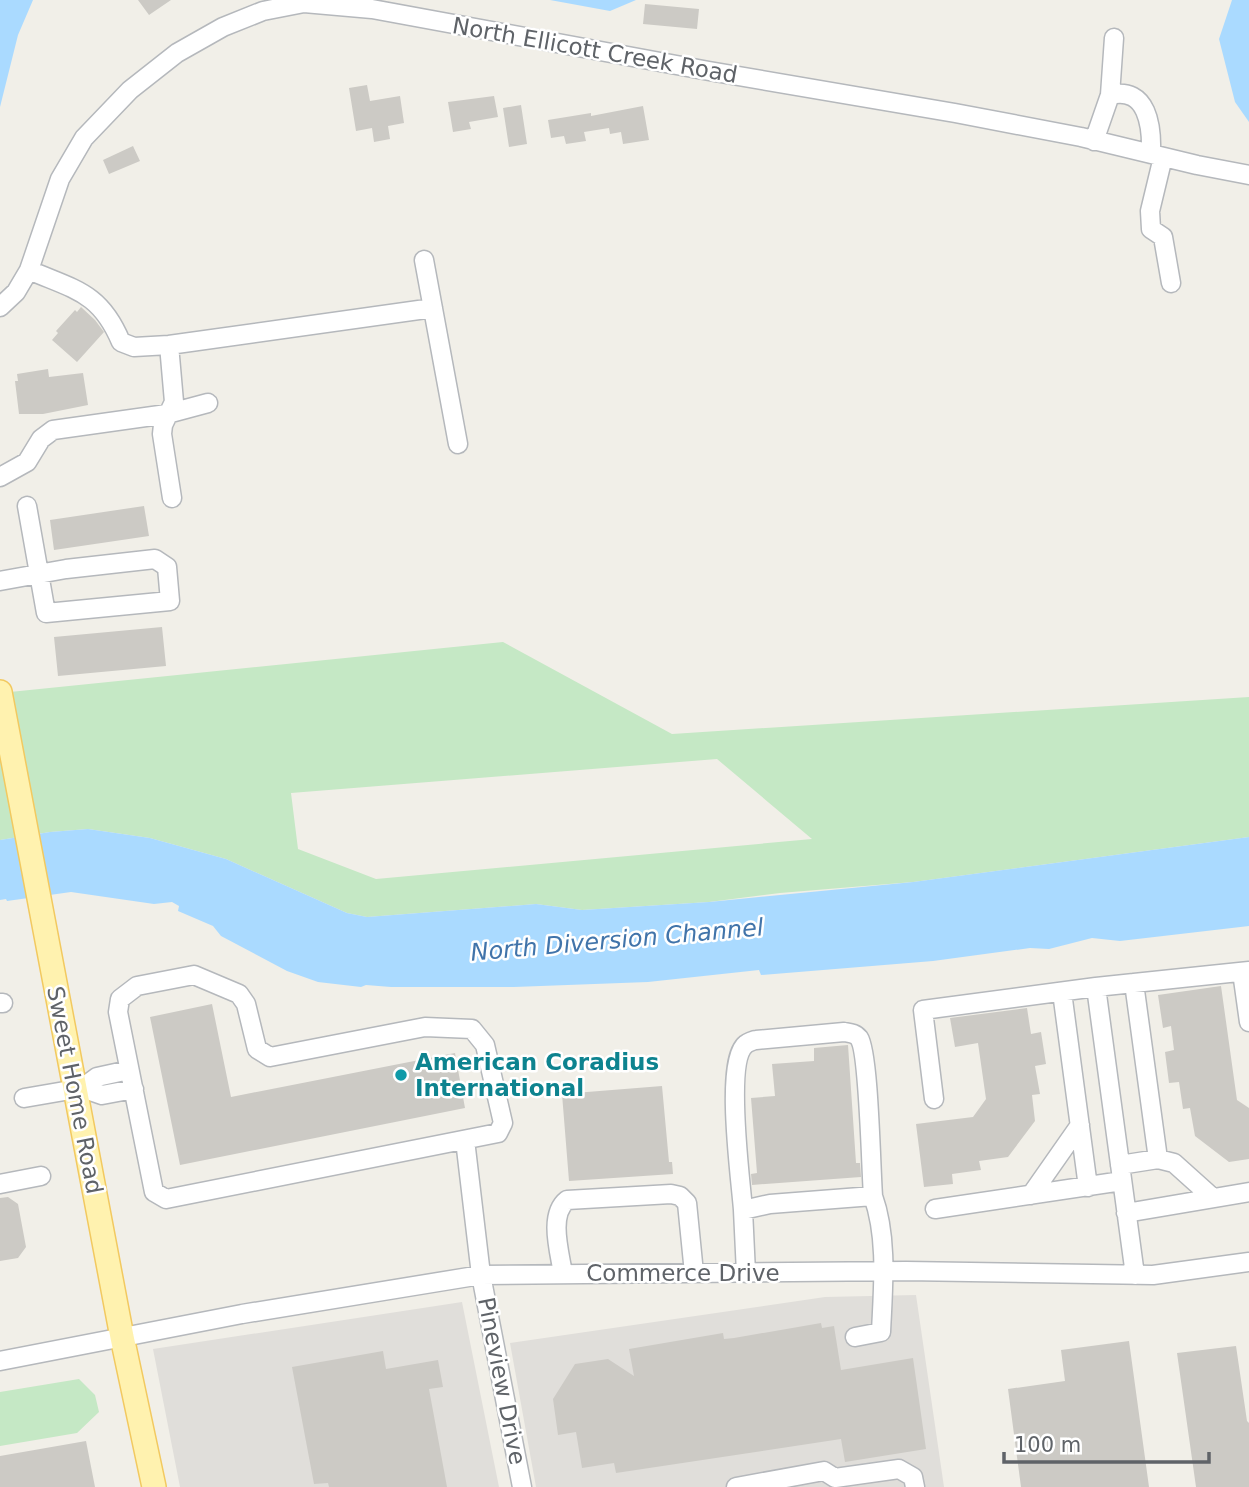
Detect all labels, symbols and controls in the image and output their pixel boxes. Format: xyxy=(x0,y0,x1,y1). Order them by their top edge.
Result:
street label: North Ellicott Creek Road xyxy=(450,12,740,88)
water label: North Diversion Channel xyxy=(469,913,765,967)
street label: Sweet Home Road xyxy=(42,984,108,1196)
place label: American Coradius International xyxy=(415,1049,659,1101)
marker: American Coradius International xyxy=(393,1067,409,1083)
street label: Commerce Drive xyxy=(586,1260,780,1286)
street label: Pineview Drive xyxy=(473,1295,531,1467)
scale bar xyxy=(1004,1420,1209,1464)
text: 100 m xyxy=(1014,1433,1081,1457)

